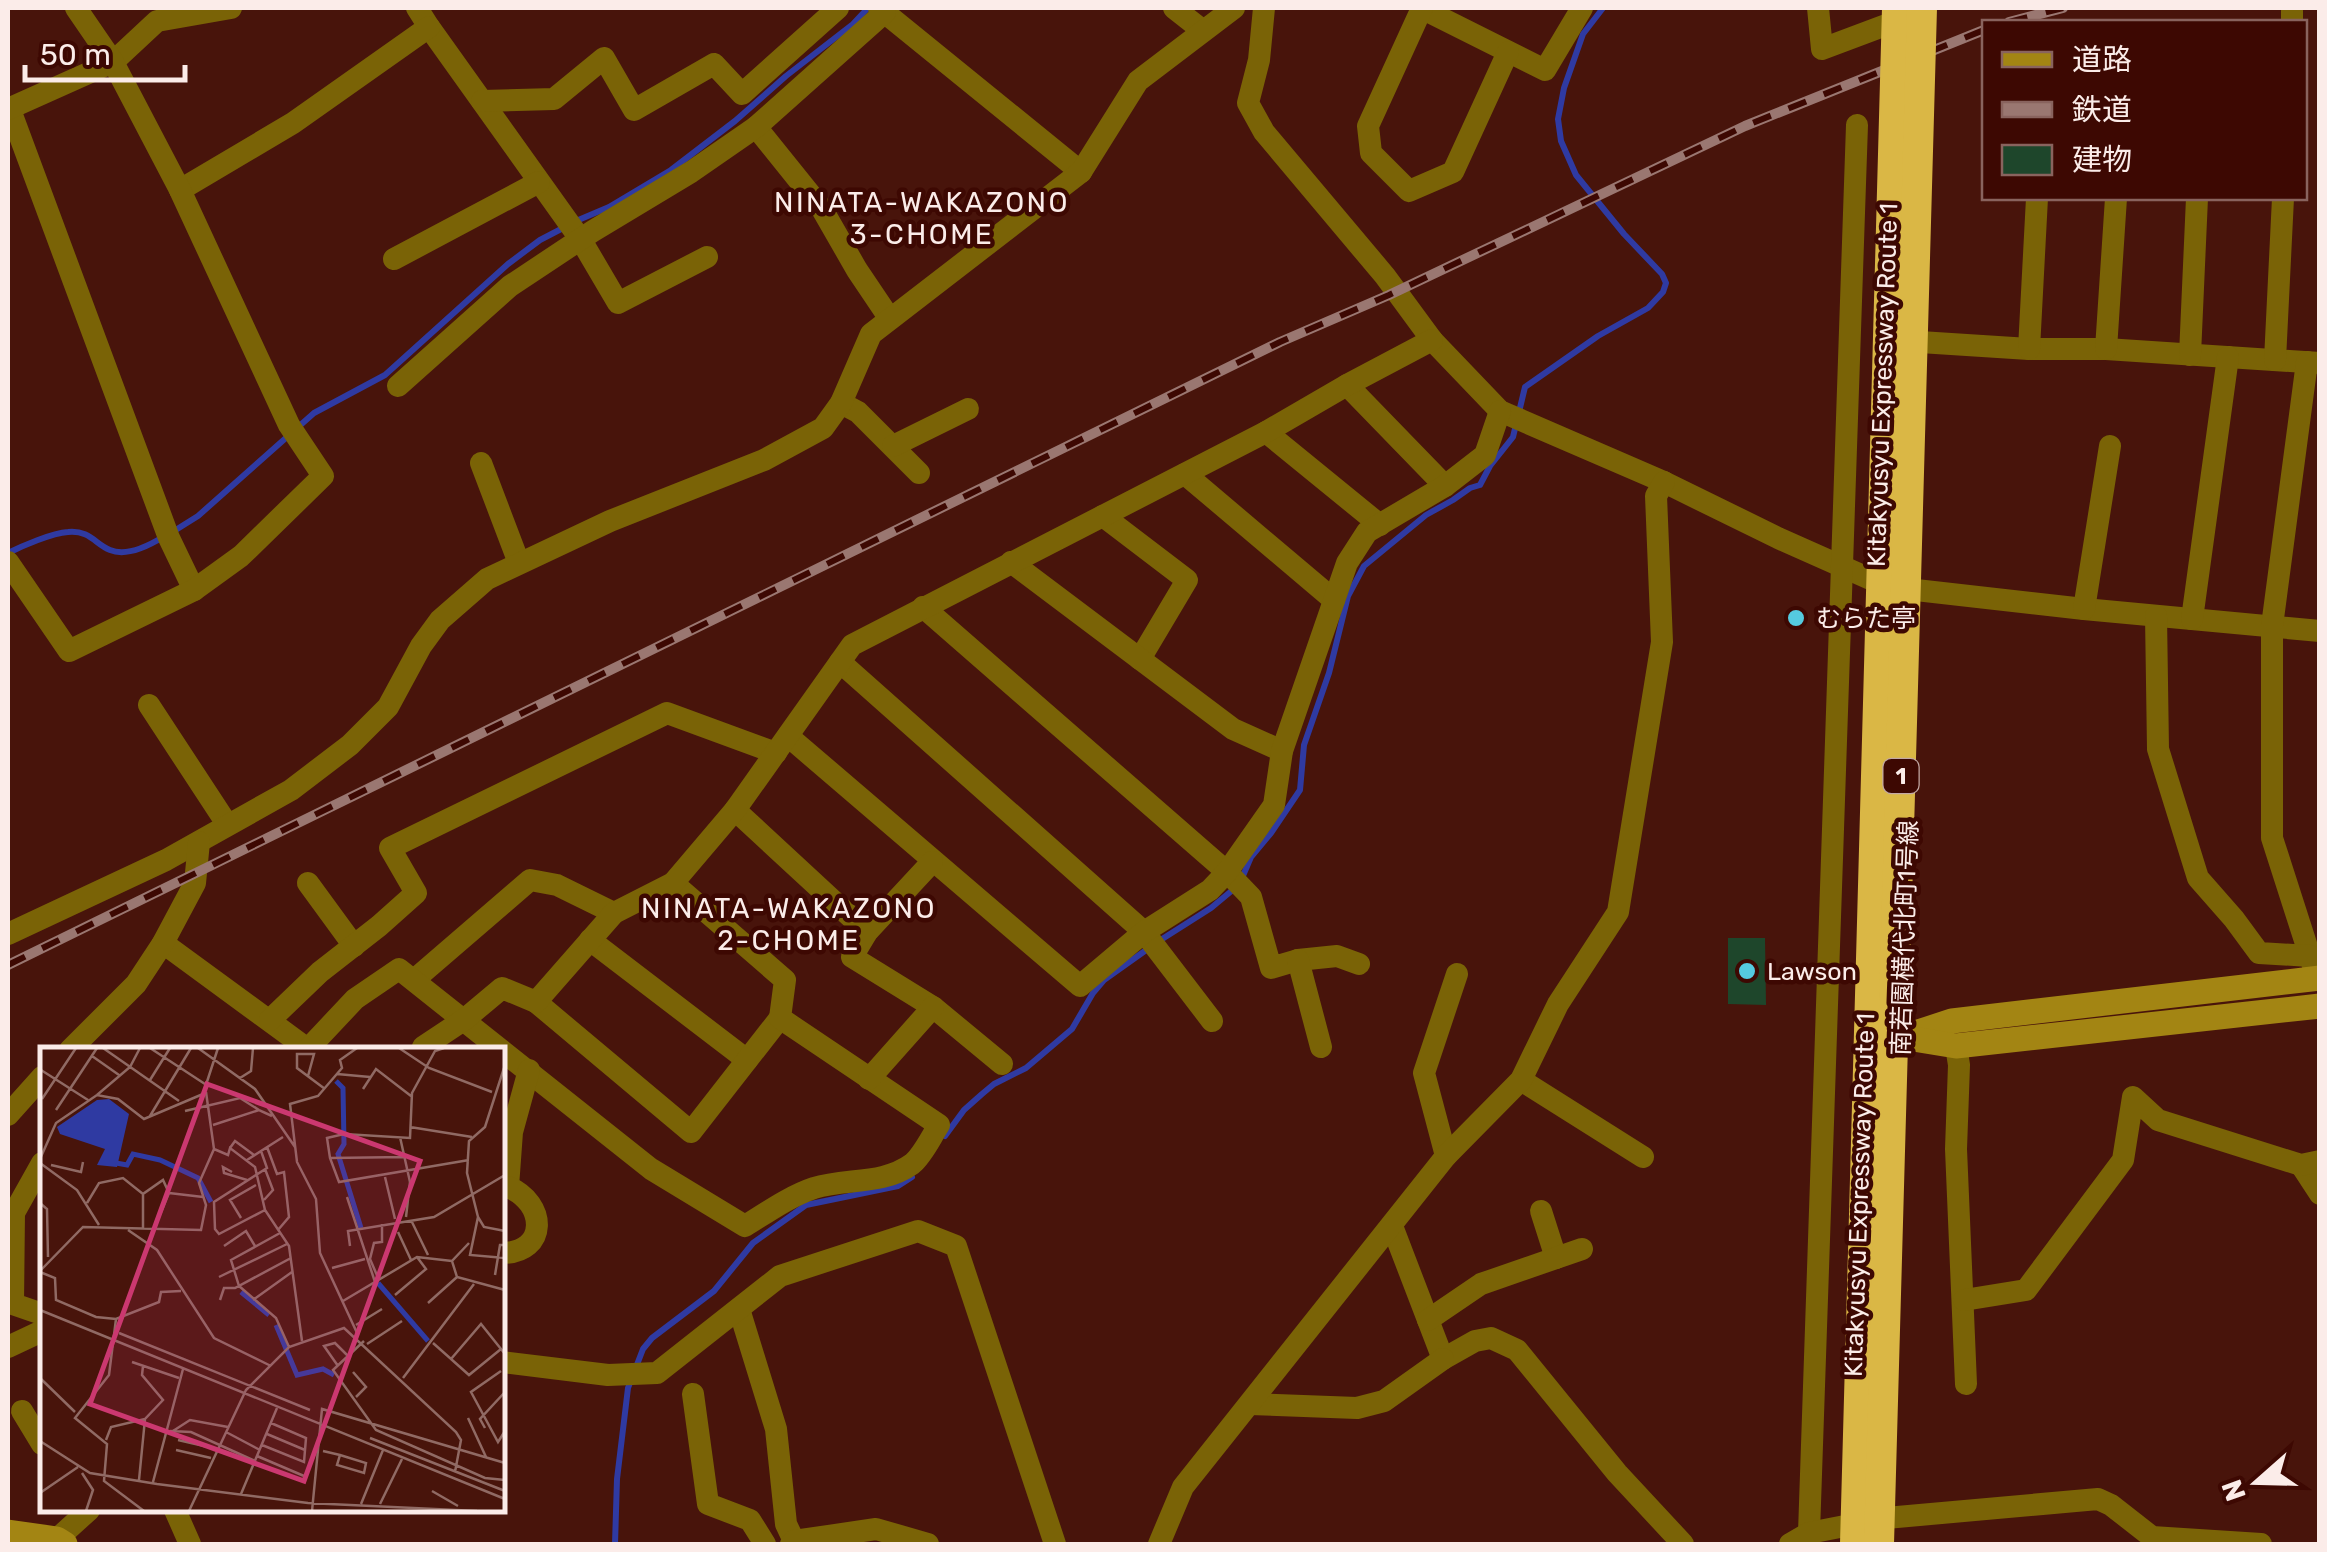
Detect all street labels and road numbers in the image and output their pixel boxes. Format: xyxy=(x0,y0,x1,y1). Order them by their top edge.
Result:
street label: Kitakyusyu Expressway Route 1 xyxy=(1862,202,1903,568)
road number: 1 xyxy=(1884,759,1918,793)
street label: 南若園横代北町1号線 xyxy=(1886,820,1923,1056)
street label: Kitakyusyu Expressway Route 1 xyxy=(1839,1012,1880,1378)

